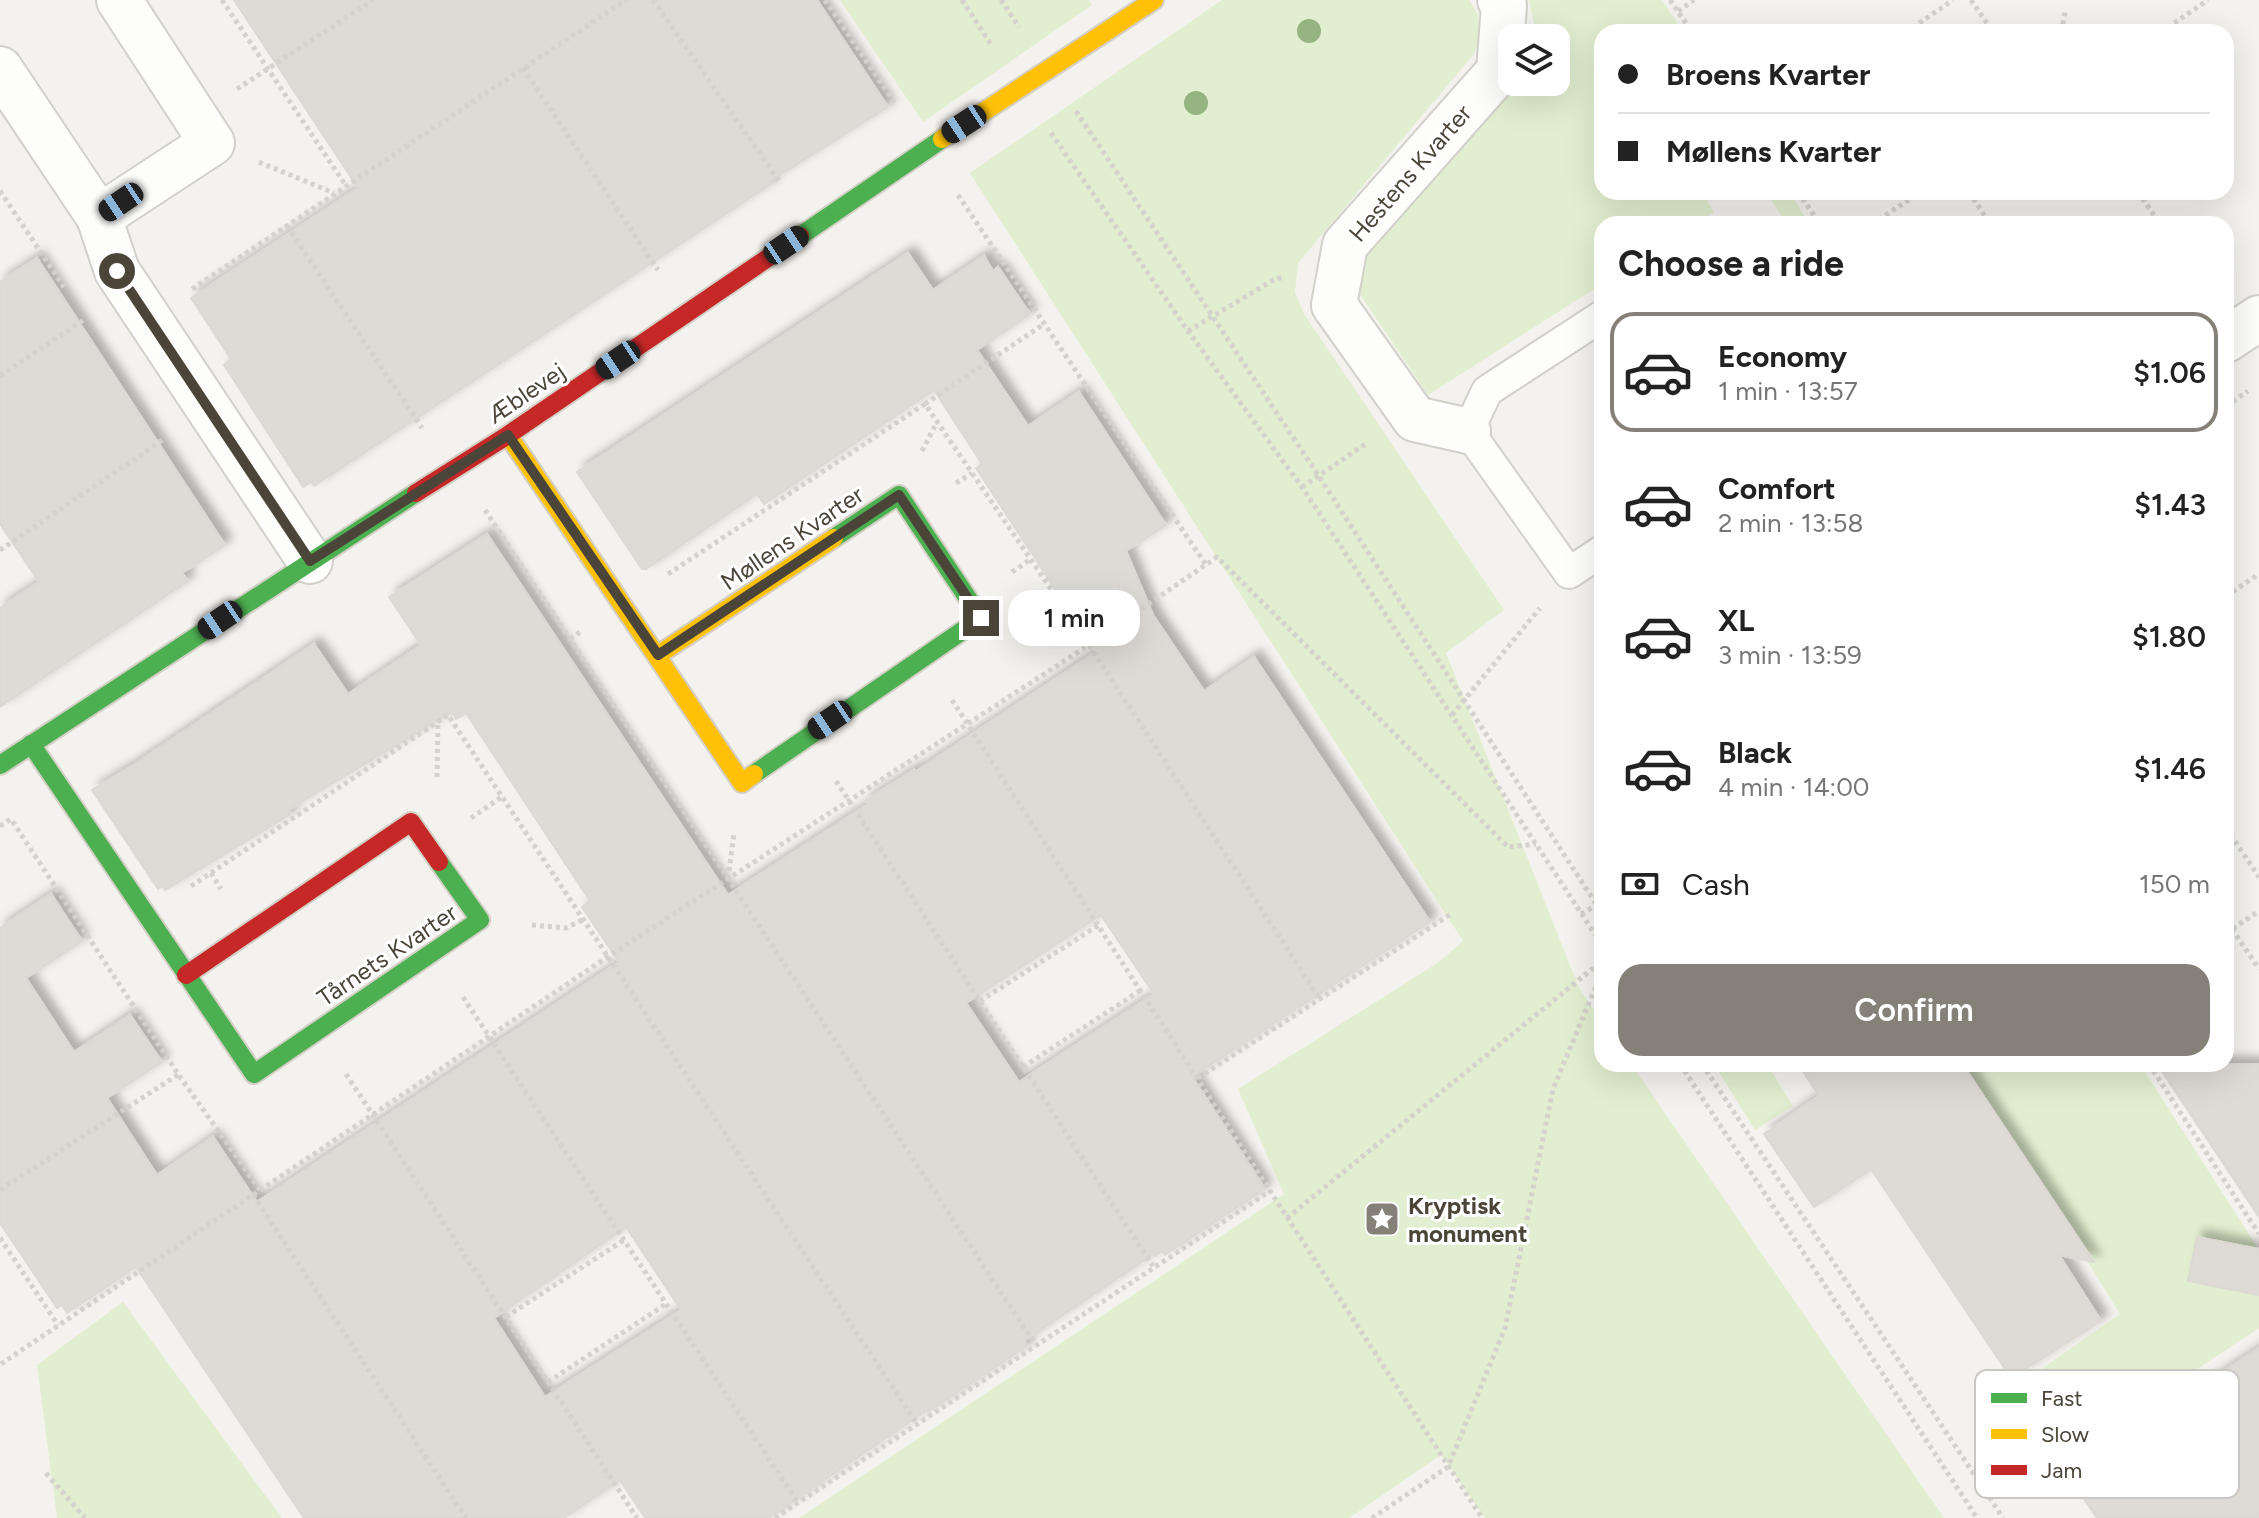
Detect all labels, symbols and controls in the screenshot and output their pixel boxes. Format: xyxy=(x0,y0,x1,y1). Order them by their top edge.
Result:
map controls xyxy=(1498,24,1570,96)
button: layers xyxy=(1498,24,1570,96)
text: Broens Kvarter xyxy=(1666,56,1870,93)
street label: Hestens Kvarter xyxy=(1343,99,1477,247)
car xyxy=(937,101,991,147)
text: Møllens Kvarter xyxy=(1666,133,1881,170)
car xyxy=(94,179,148,225)
car xyxy=(759,222,813,268)
text: Choose a ride xyxy=(1618,242,1844,285)
route start xyxy=(99,253,135,289)
icon: car xyxy=(1622,336,1694,408)
car xyxy=(591,337,645,383)
text: Economy xyxy=(1718,338,1847,375)
text: $1.06 xyxy=(2133,354,2206,391)
street label: Æblevej xyxy=(481,356,571,430)
text: 1 min · 13:57 xyxy=(1718,375,1858,407)
icon: car xyxy=(1622,468,1694,540)
text: Comfort xyxy=(1718,470,1836,507)
street label: Møllens Kvarter xyxy=(715,480,869,596)
text: $1.43 xyxy=(2134,486,2206,523)
text: 2 min · 13:58 xyxy=(1718,507,1863,539)
callout: 1 min xyxy=(1009,590,1141,646)
car xyxy=(193,597,247,643)
route end xyxy=(963,600,999,636)
icon: car xyxy=(1622,600,1694,672)
text: 1 min xyxy=(1044,602,1104,634)
text: XL xyxy=(1718,602,1754,639)
text: $1.80 xyxy=(2132,618,2206,655)
text: 3 min · 13:59 xyxy=(1718,639,1862,671)
car xyxy=(803,697,857,743)
icon: car xyxy=(1622,732,1694,804)
text: Black xyxy=(1718,734,1792,771)
text: $1.46 xyxy=(2134,750,2206,787)
text: 4 min · 14:00 xyxy=(1718,771,1869,803)
icon: cash xyxy=(1618,862,1662,906)
text: Cash xyxy=(1682,866,1750,903)
text: 150 m xyxy=(2139,868,2210,900)
street label: Tårnets Kvarter xyxy=(312,898,462,1012)
button: Confirm xyxy=(1618,964,2210,1056)
place label: Kryptisk monument xyxy=(1408,1191,1528,1248)
place icon: Kryptisk monument xyxy=(1363,1200,1401,1238)
legend xyxy=(1975,1370,2239,1498)
text: Fast xyxy=(2041,1385,2083,1412)
text: Slow xyxy=(2041,1421,2090,1448)
text: Jam xyxy=(2041,1457,2082,1484)

